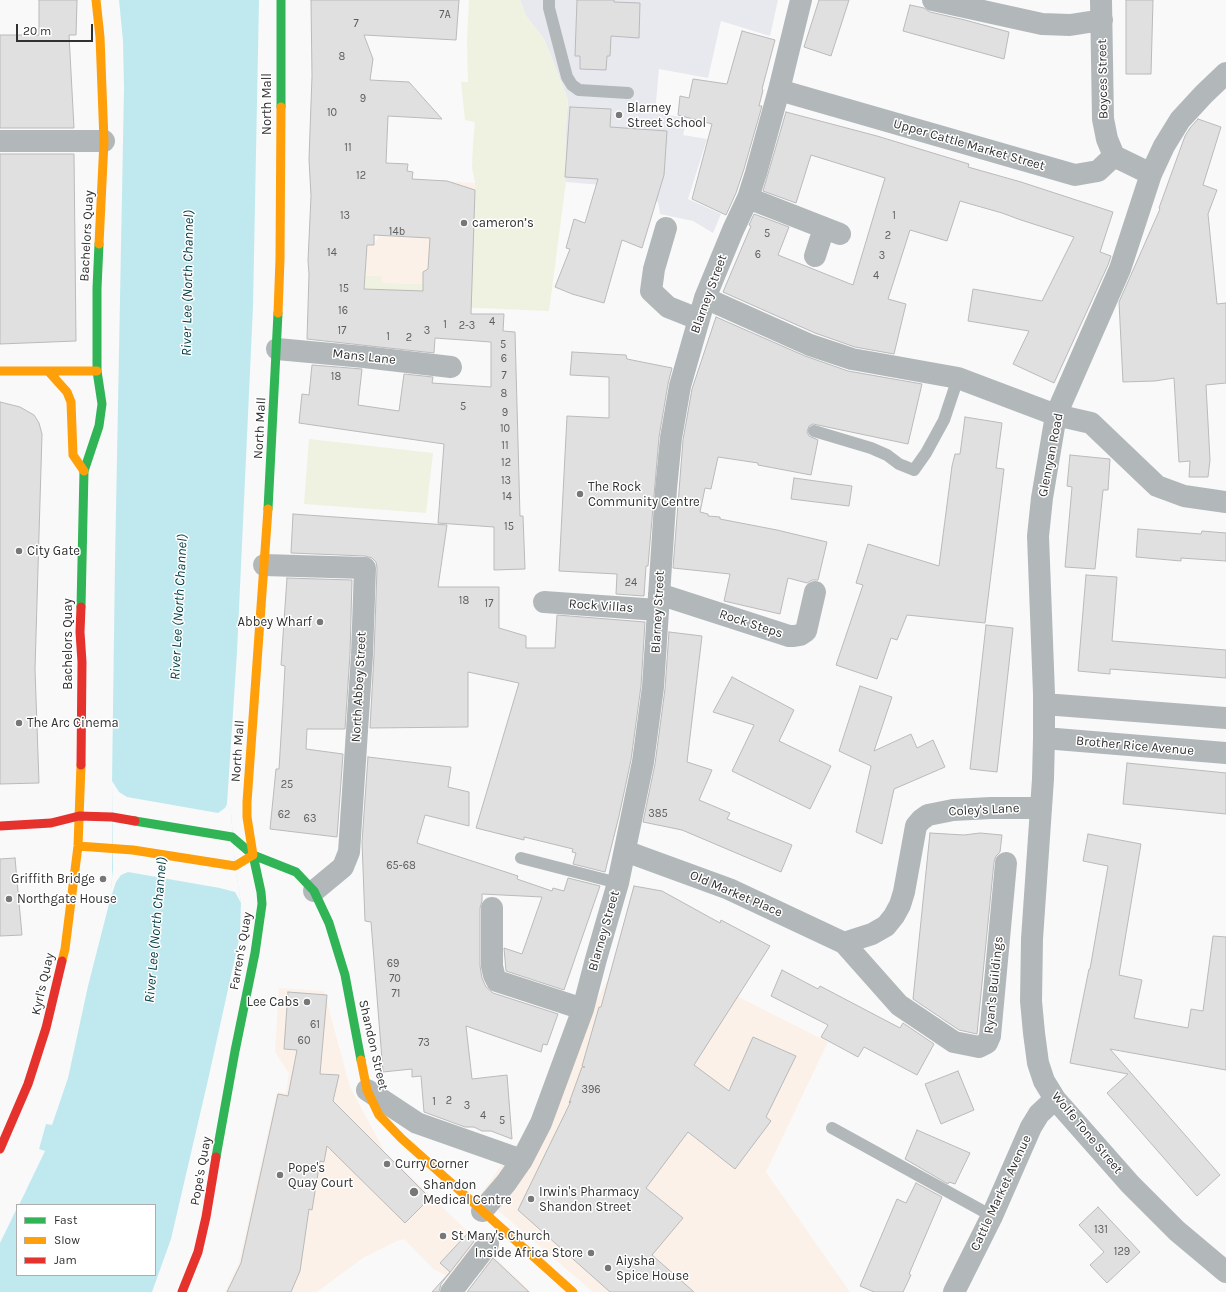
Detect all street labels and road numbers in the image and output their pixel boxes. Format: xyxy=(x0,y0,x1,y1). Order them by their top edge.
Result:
street label: Boyces Street xyxy=(1095,39,1111,119)
street label: North Mall xyxy=(259,73,275,135)
street label: Upper Cattle Market Street xyxy=(891,116,1047,174)
street label: Bachelors Quay xyxy=(77,190,97,282)
street label: Blarney Street xyxy=(687,252,731,336)
street label: Mans Lane xyxy=(332,346,396,368)
street label: North Mall xyxy=(251,397,269,459)
street label: Glenryan Road xyxy=(1035,412,1067,498)
street label: Blarney Street xyxy=(648,570,668,654)
street label: Rock Villas xyxy=(568,596,634,616)
street label: Bachelors Quay xyxy=(60,598,76,690)
street label: Rock Steps xyxy=(717,606,785,642)
street label: North Abbey Street xyxy=(348,631,370,743)
street label: North Mall xyxy=(228,720,248,782)
street label: Brother Rice Avenue xyxy=(1075,733,1195,759)
street label: Coley's Lane xyxy=(948,800,1020,820)
street label: Old Market Place xyxy=(687,867,785,921)
street label: Blarney Street xyxy=(585,889,623,973)
street label: Farren's Quay xyxy=(226,911,256,991)
street label: Ryan's Buildings xyxy=(981,936,1007,1034)
street label: Kyrl's Quay xyxy=(28,951,58,1017)
street label: Shandon Street xyxy=(355,998,391,1092)
street label: Wolfe Tone Street xyxy=(1048,1089,1126,1177)
street label: Cattle Market Avenue xyxy=(967,1133,1035,1253)
street label: Pope's Quay xyxy=(187,1135,215,1207)

